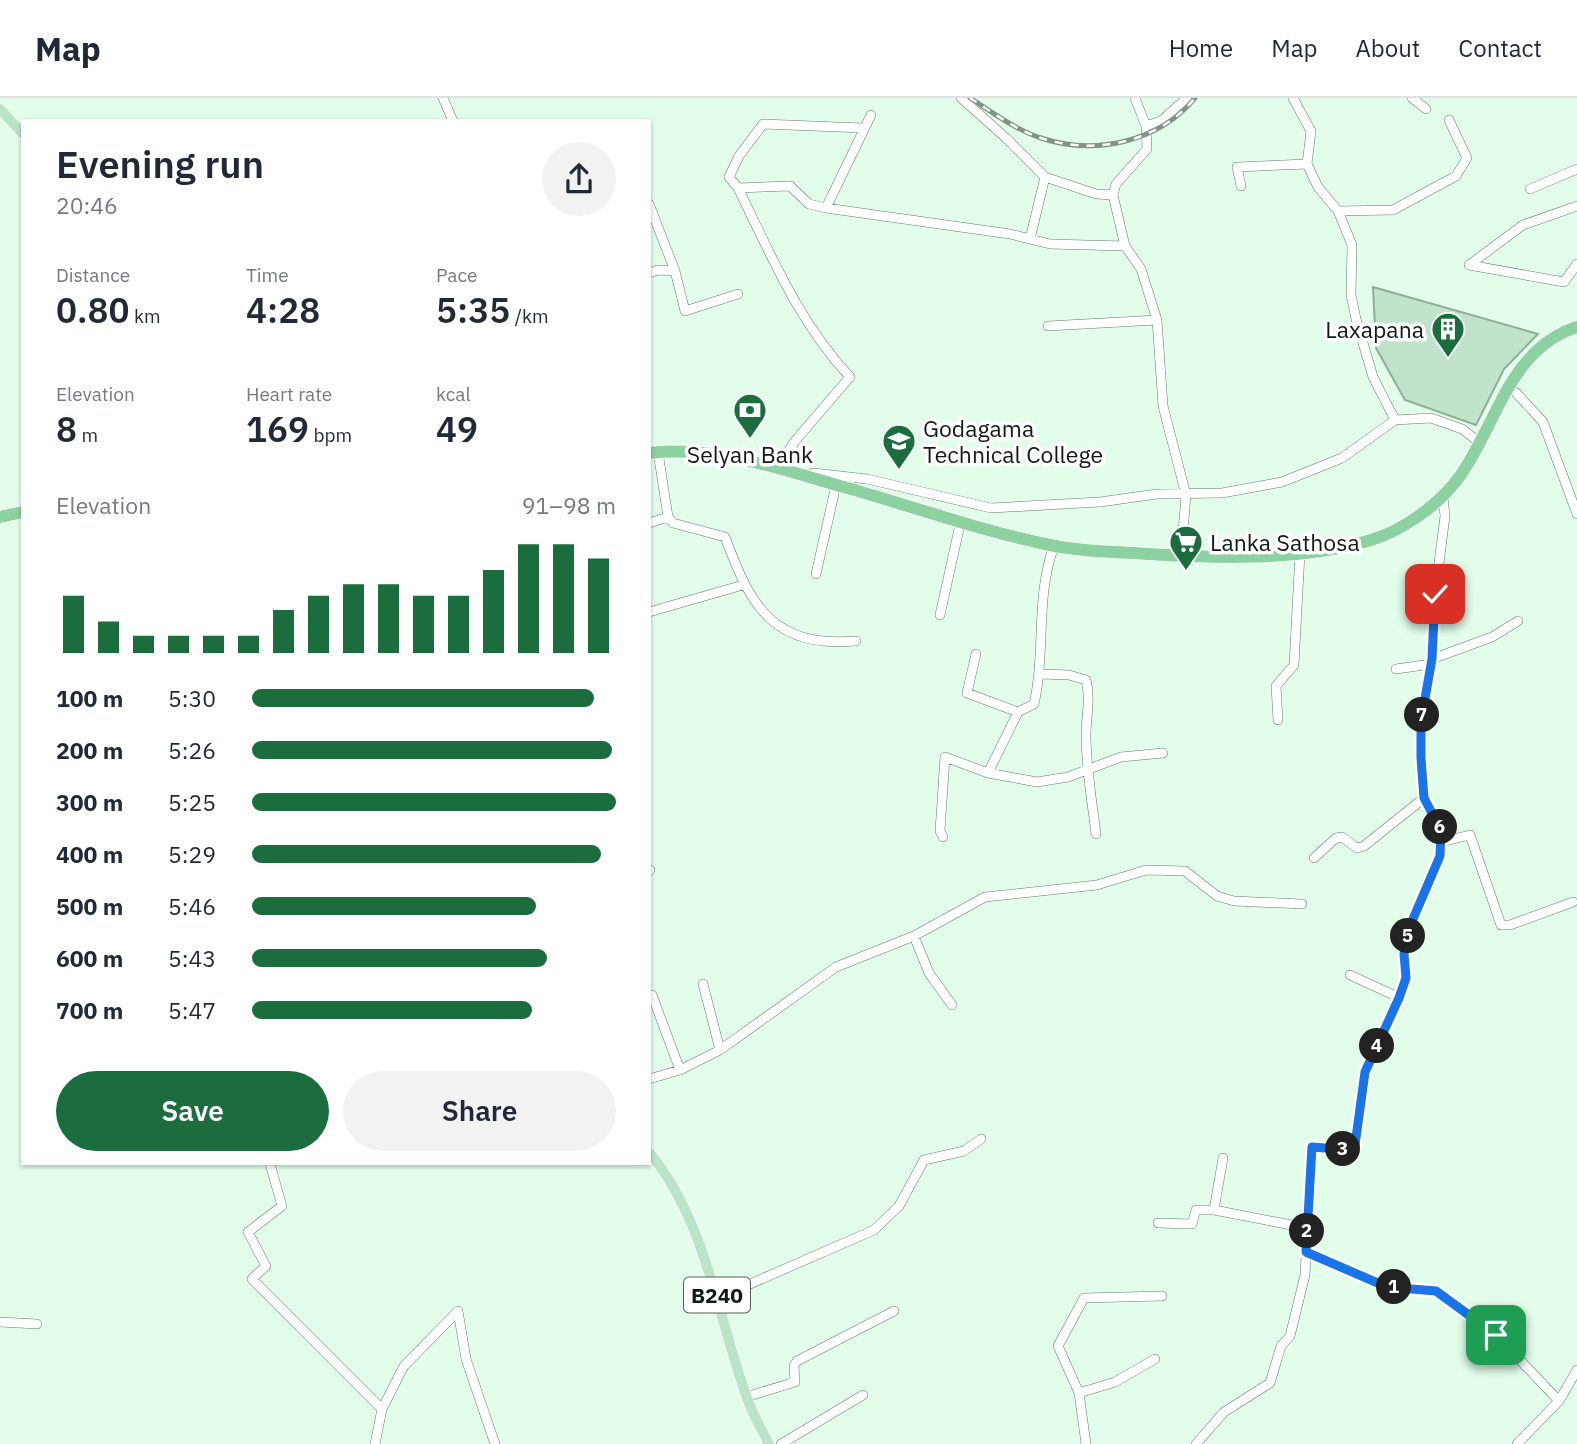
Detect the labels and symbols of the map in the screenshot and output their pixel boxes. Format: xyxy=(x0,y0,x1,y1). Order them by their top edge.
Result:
building icon: Laxapana xyxy=(1429,310,1467,359)
place label: Laxapana xyxy=(1325,314,1424,344)
bank icon: Selyan Bank xyxy=(731,391,769,440)
place label: Godagama Technical College xyxy=(923,413,1103,469)
school or university icon: Godagama Technical College xyxy=(880,422,918,471)
place label: Selyan Bank xyxy=(687,439,813,469)
supermarket icon: Lanka Sathosa xyxy=(1167,523,1205,572)
place label: Lanka Sathosa xyxy=(1210,527,1360,557)
pin xyxy=(1405,564,1465,624)
pin: 7 xyxy=(1404,698,1440,732)
pin: 6 xyxy=(1422,810,1458,844)
pin: 5 xyxy=(1390,918,1426,954)
pin: 4 xyxy=(1360,1028,1394,1063)
pin: 3 xyxy=(1326,1132,1360,1166)
pin: 2 xyxy=(1290,1214,1324,1248)
pin: 1 xyxy=(1376,1270,1412,1304)
road number: B240 xyxy=(684,1278,750,1312)
pin xyxy=(1466,1305,1526,1365)

